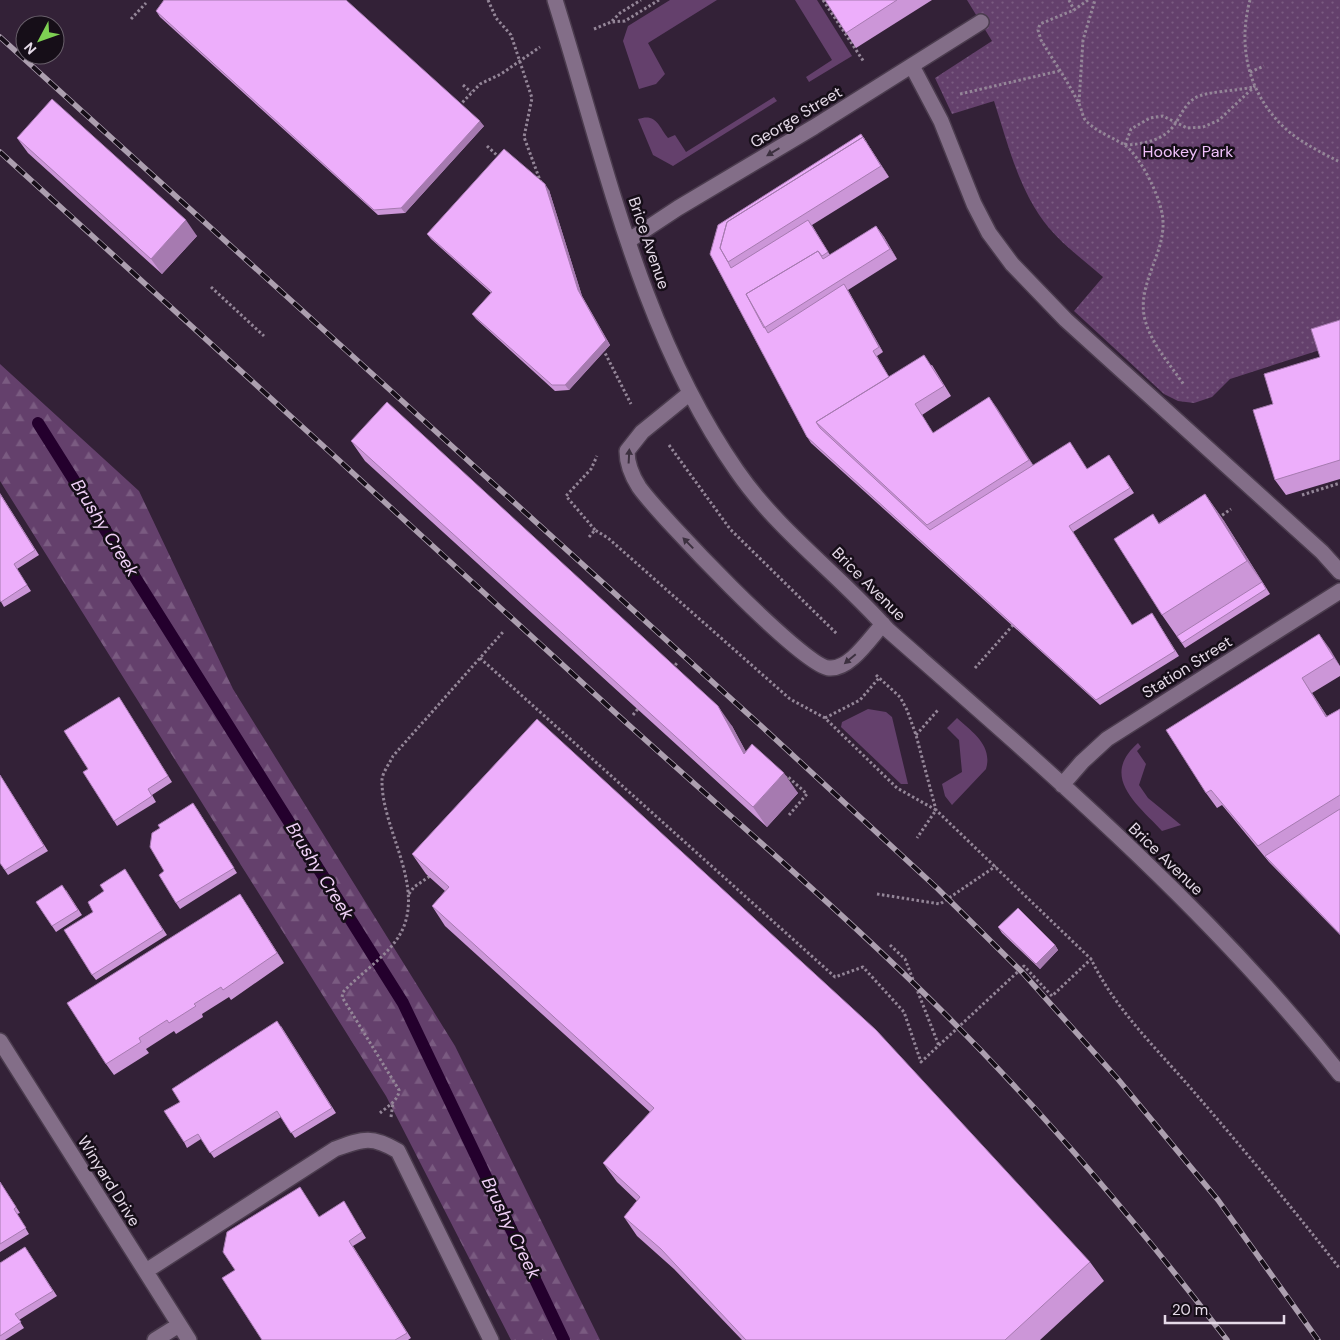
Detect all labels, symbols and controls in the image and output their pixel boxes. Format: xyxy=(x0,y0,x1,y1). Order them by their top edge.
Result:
north arrow xyxy=(15,15,65,65)
text: N xyxy=(20,39,40,58)
street label: George Street xyxy=(746,81,846,153)
park label: Hookey Park xyxy=(1143,141,1233,162)
one-way arrow xyxy=(766,147,779,156)
street label: Brice Avenue xyxy=(623,194,675,292)
one-way arrow xyxy=(625,448,633,464)
water label: Brushy Creek xyxy=(65,474,145,582)
one-way arrow xyxy=(682,537,694,549)
street label: Brice Avenue xyxy=(828,543,910,625)
street label: Station Street xyxy=(1138,631,1236,703)
one-way arrow xyxy=(843,653,856,664)
water label: Brushy Creek xyxy=(280,817,360,925)
street label: Brice Avenue xyxy=(1124,818,1208,900)
street label: Winyard Drive xyxy=(73,1132,145,1230)
water label: Brushy Creek xyxy=(476,1173,546,1284)
scale bar xyxy=(1165,1292,1284,1324)
text: 20 m xyxy=(1172,1300,1208,1320)

